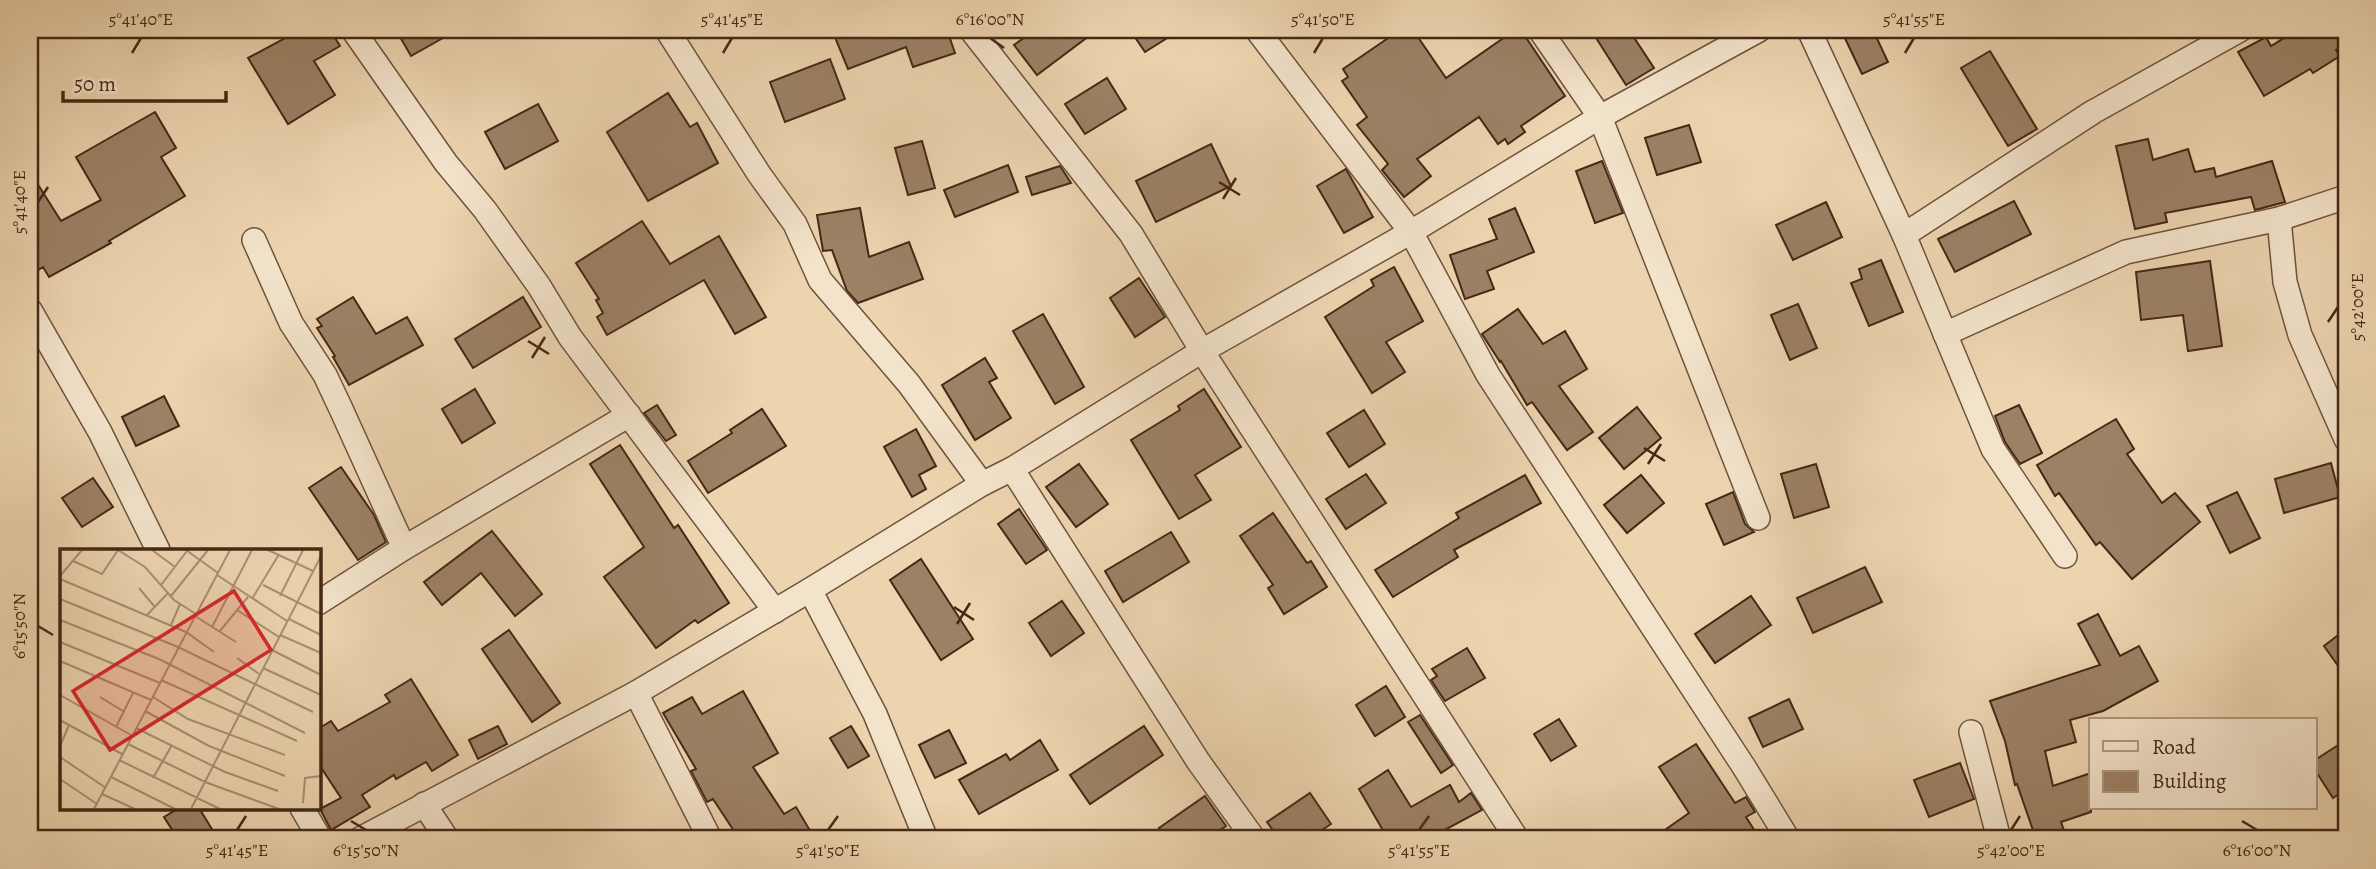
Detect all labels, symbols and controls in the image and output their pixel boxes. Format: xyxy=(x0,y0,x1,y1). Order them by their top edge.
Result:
text: 5°41'40"E xyxy=(109,7,173,31)
text: 5°41'45"E xyxy=(701,7,763,31)
text: 6°16'00"N xyxy=(956,7,1024,31)
text: 5°41'50"E xyxy=(1291,7,1355,31)
text: 5°41'55"E xyxy=(1883,7,1945,31)
scale bar xyxy=(63,60,226,104)
text: 50 m xyxy=(74,70,116,98)
text: 5°41'40"E xyxy=(7,170,31,234)
text: 5°42'00"E xyxy=(2345,273,2369,341)
inset map xyxy=(60,549,320,810)
text: 6°15'50"N xyxy=(7,593,31,659)
legend xyxy=(2089,718,2316,810)
text: Road xyxy=(2152,733,2196,761)
text: Building xyxy=(2152,767,2227,795)
text: 5°41'45"E xyxy=(206,838,268,862)
text: 6°15'50"N xyxy=(333,838,399,862)
text: 5°41'50"E xyxy=(796,838,860,862)
text: 5°41'55"E xyxy=(1388,838,1450,862)
text: 5°42'00"E xyxy=(1977,838,2045,862)
text: 6°16'00"N xyxy=(2223,838,2291,862)

